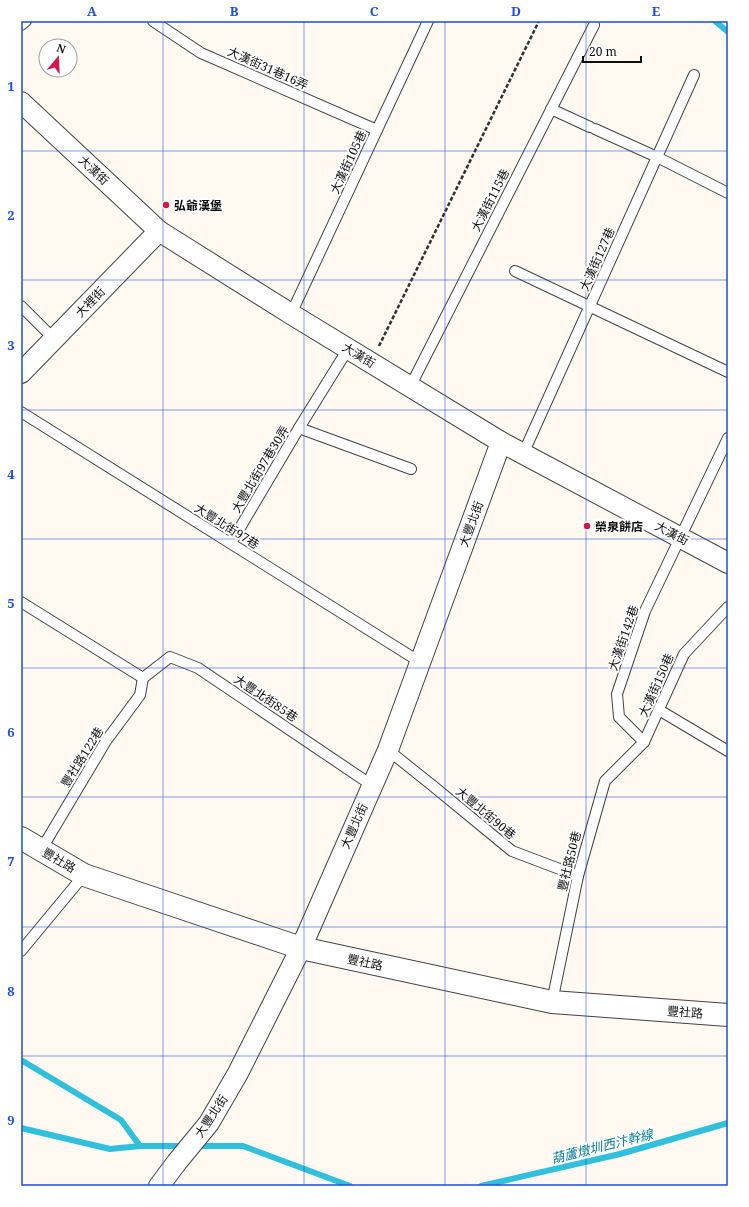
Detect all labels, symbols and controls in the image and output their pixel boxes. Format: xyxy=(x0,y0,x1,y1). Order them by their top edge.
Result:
text: A xyxy=(87,2,97,20)
text: B xyxy=(230,2,239,20)
text: C xyxy=(370,2,379,20)
text: D xyxy=(511,2,521,20)
text: E xyxy=(652,2,661,20)
north arrow xyxy=(38,38,78,78)
scale bar xyxy=(583,38,641,64)
text: N xyxy=(55,40,68,57)
street label: 大漢街31巷16弄 xyxy=(225,43,311,93)
text: 20 m xyxy=(589,43,617,60)
text: 1 xyxy=(7,77,15,95)
street label: 大漢街105巷 xyxy=(326,128,370,196)
street label: 大漢街 xyxy=(75,152,113,188)
street label: 大漢街115巷 xyxy=(467,166,513,234)
place label: 弘爺漢堡 xyxy=(174,197,222,214)
marker: 弘爺漢堡 xyxy=(161,200,171,210)
text: 2 xyxy=(7,206,15,224)
street label: 大漢街127巷 xyxy=(575,224,619,294)
street label: 大裡街 xyxy=(71,283,109,321)
text: 3 xyxy=(7,336,15,354)
street label: 大漢街 xyxy=(339,338,379,372)
street label: 大豐北街97巷30弄 xyxy=(227,422,293,516)
text: 4 xyxy=(7,465,15,483)
street label: 大豐北街97巷 xyxy=(191,499,263,553)
street label: 大豐北街 xyxy=(455,499,487,549)
street label: 大漢街 xyxy=(652,517,692,549)
place label: 榮泉餅店 xyxy=(595,518,643,535)
marker: 榮泉餅店 xyxy=(582,521,592,531)
text: 5 xyxy=(7,594,15,612)
street label: 大漢街142巷 xyxy=(604,603,642,673)
street label: 大漢街150巷 xyxy=(634,650,678,720)
street label: 大豐北街85巷 xyxy=(231,670,301,726)
text: 6 xyxy=(7,723,15,741)
street label: 豐社路122巷 xyxy=(57,724,107,790)
street label: 大豐北街90巷 xyxy=(452,783,520,843)
street label: 大豐北街 xyxy=(336,801,372,851)
street label: 豐社路50巷 xyxy=(553,829,585,893)
street label: 豐社路 xyxy=(39,844,79,876)
text: 7 xyxy=(7,852,15,870)
street label: 豐社路 xyxy=(346,950,384,974)
text: 8 xyxy=(7,982,15,1000)
street label: 豐社路 xyxy=(666,1002,704,1022)
street label: 大豐北街 xyxy=(191,1091,231,1141)
text: 9 xyxy=(7,1111,15,1129)
water label: 葫蘆燉圳西汴幹線 xyxy=(549,1124,657,1167)

